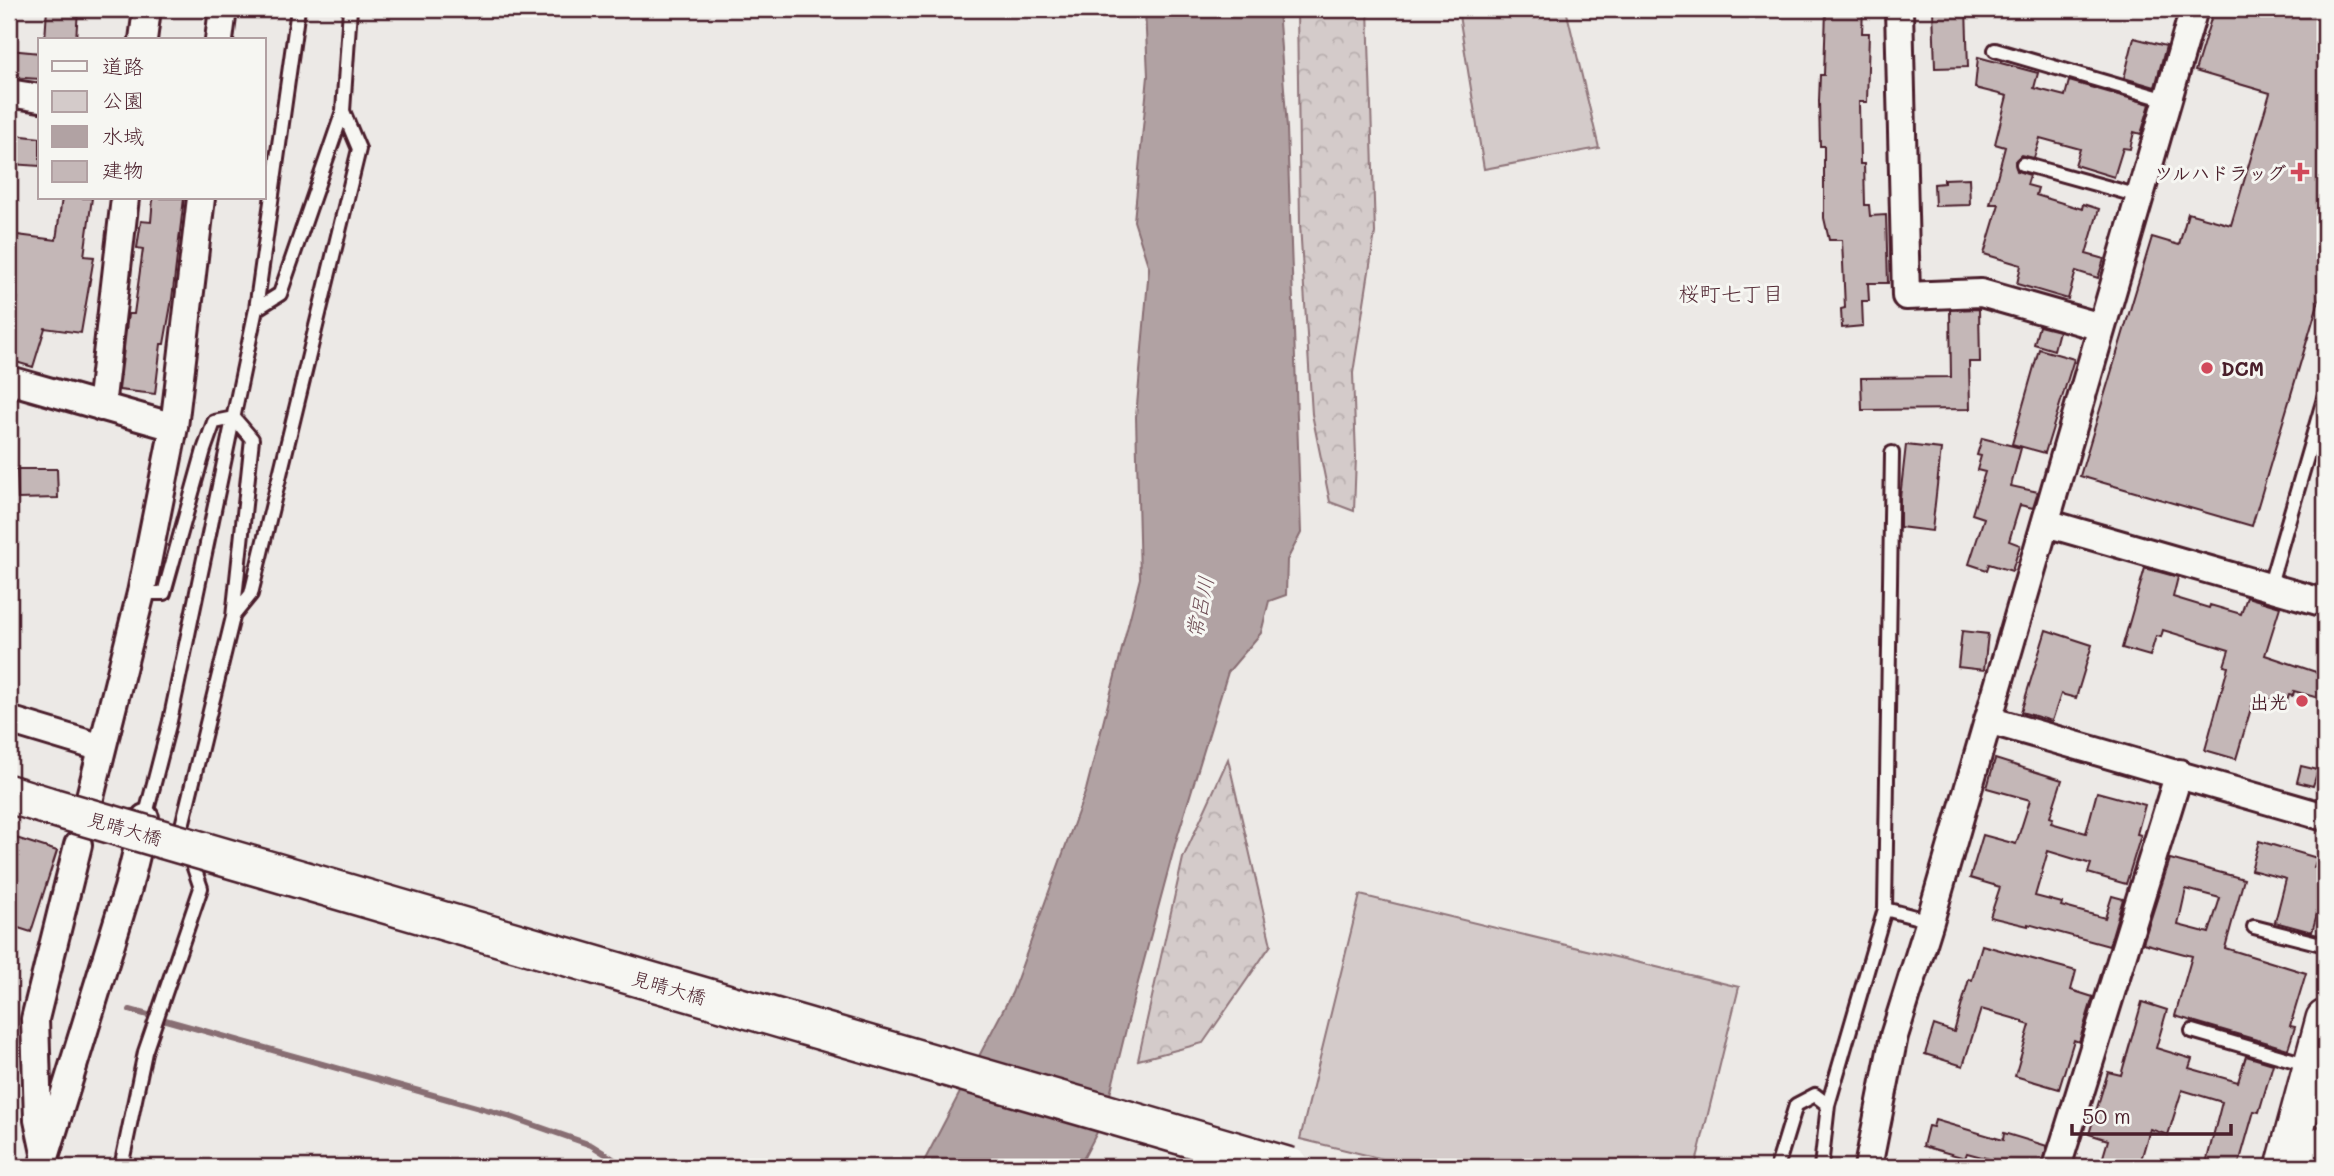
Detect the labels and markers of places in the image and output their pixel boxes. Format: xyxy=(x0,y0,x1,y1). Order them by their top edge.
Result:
place label: ツルハドラッグ xyxy=(2154,160,2286,185)
marker: ツルハドラッグ xyxy=(2292,164,2308,180)
place label: DCM xyxy=(2221,356,2264,381)
marker: DCM xyxy=(2199,360,2215,376)
place label: 出光 xyxy=(2250,689,2288,714)
marker: 出光 xyxy=(2294,693,2310,709)

